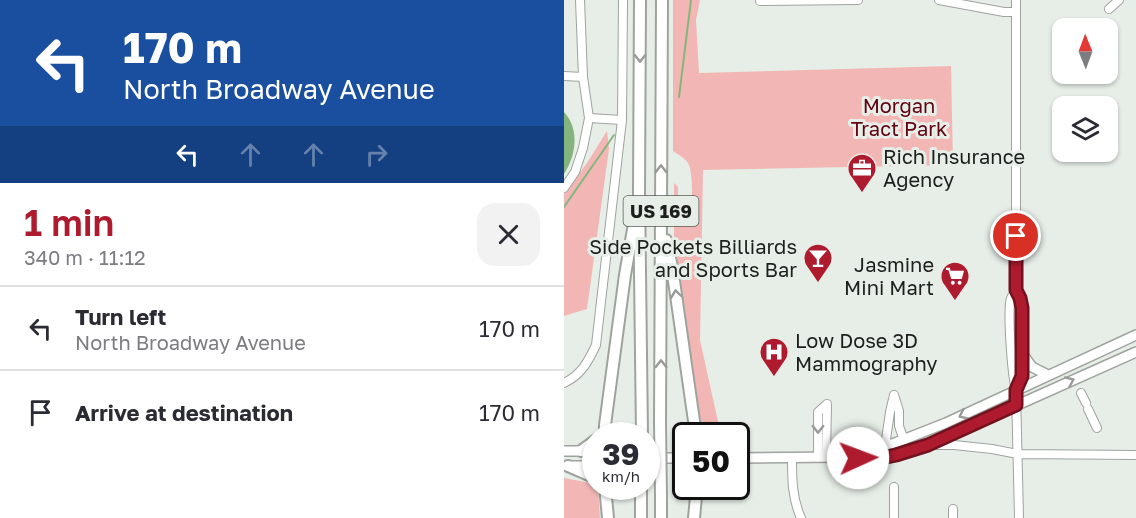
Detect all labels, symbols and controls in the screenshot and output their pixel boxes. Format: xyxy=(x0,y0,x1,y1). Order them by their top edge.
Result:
north arrow xyxy=(1052,18,1118,84)
map controls xyxy=(1052,18,1118,162)
text: 170 m xyxy=(123,22,242,72)
icon: left xyxy=(24,24,102,102)
one-way arrow xyxy=(634,54,646,63)
text: North Broadway Avenue xyxy=(123,73,435,105)
park label: Morgan Tract Park xyxy=(851,93,947,140)
button: layers xyxy=(1052,96,1118,162)
icon: left xyxy=(171,138,204,171)
icon: ahead xyxy=(234,138,267,171)
icon: ahead xyxy=(297,138,330,171)
icon: right xyxy=(360,138,393,171)
place label: Rich Insurance Agency xyxy=(883,144,1025,191)
office icon: Rich Insurance Agency xyxy=(846,152,878,194)
one-way arrow xyxy=(655,165,667,174)
road number: US 169 xyxy=(624,196,698,226)
text: 1 min xyxy=(24,201,114,244)
button: close xyxy=(477,203,540,266)
pin xyxy=(990,210,1041,261)
icon: arrive xyxy=(999,219,1032,252)
place label: Side Pockets Billiards and Sports Bar xyxy=(589,234,797,281)
bar icon: Side Pockets Billiards and Sports Bar xyxy=(802,242,834,284)
text: 340 m · 11:12 xyxy=(24,245,146,269)
place label: Jasmine Mini Mart xyxy=(844,252,934,299)
supermarket icon: Jasmine Mini Mart xyxy=(939,260,971,302)
one-way arrow xyxy=(671,289,683,299)
text: Turn left xyxy=(75,303,166,330)
icon: left xyxy=(24,312,57,345)
text: 170 m xyxy=(479,315,540,342)
place label: Low Dose 3D Mammography xyxy=(795,328,938,375)
text: North Broadway Avenue xyxy=(75,330,306,354)
hospital icon: Low Dose 3D Mammography xyxy=(758,336,790,378)
one-way arrow xyxy=(654,360,667,369)
one-way arrow xyxy=(1063,377,1074,389)
icon: arrive xyxy=(24,396,57,429)
text: Arrive at destination xyxy=(75,399,293,426)
text: 170 m xyxy=(479,399,540,426)
one-way arrow xyxy=(959,407,970,419)
speed limit sign: 50 xyxy=(672,422,750,500)
one-way arrow xyxy=(812,424,824,433)
position arrow xyxy=(826,426,890,490)
text: 39 xyxy=(602,436,640,472)
text: km/h xyxy=(602,467,640,485)

